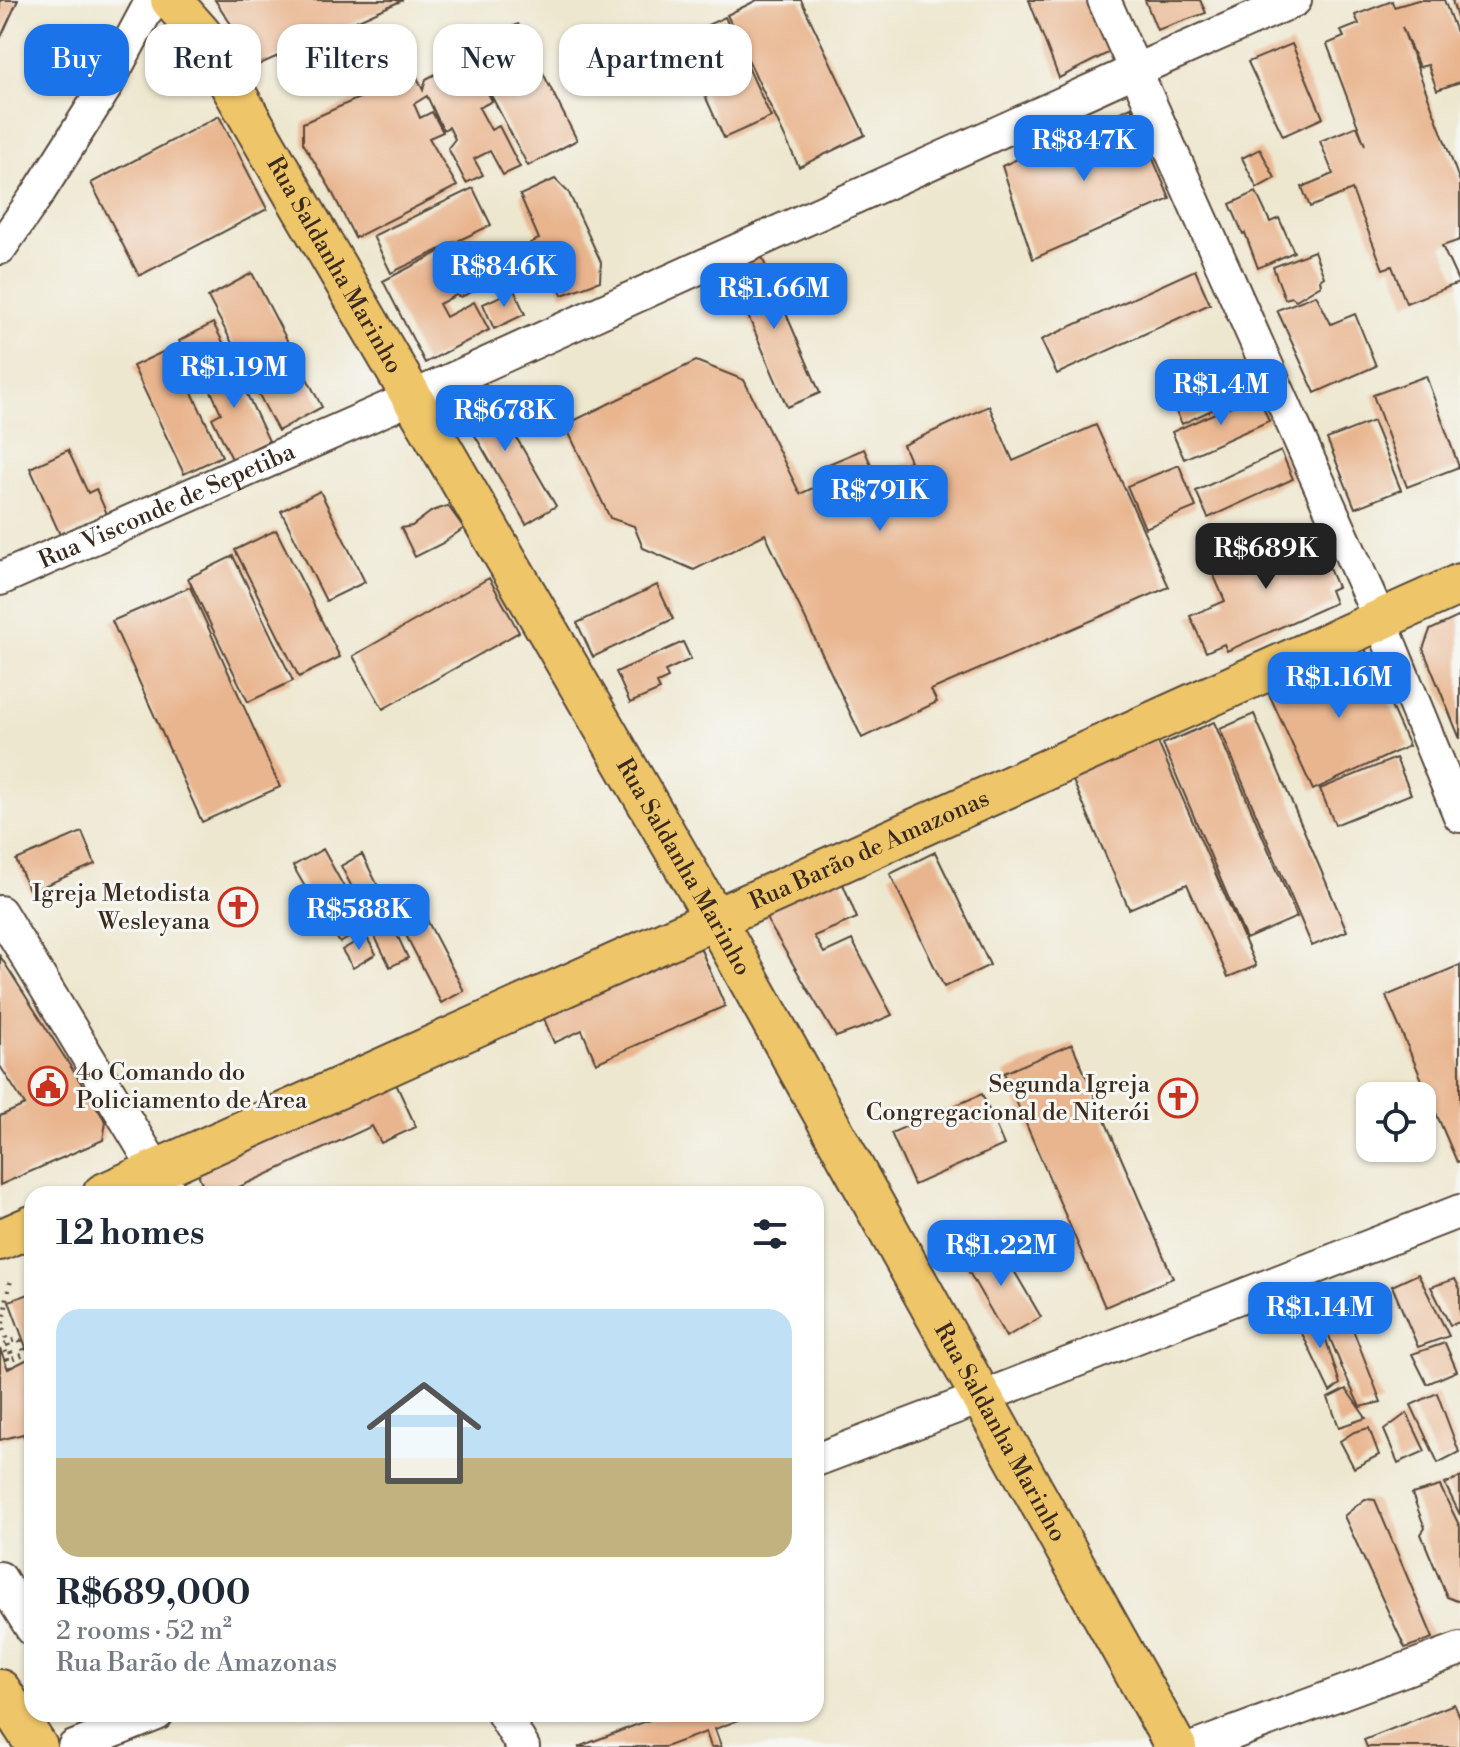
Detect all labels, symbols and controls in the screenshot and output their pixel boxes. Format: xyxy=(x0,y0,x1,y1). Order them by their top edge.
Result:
chip: Buy xyxy=(24,24,129,96)
chip: Rent xyxy=(145,24,261,96)
chip: Filters xyxy=(277,24,417,96)
chip: New xyxy=(433,24,543,96)
chip: Apartment xyxy=(559,24,752,96)
pin: R$847K xyxy=(1019,115,1149,183)
text: R$847K xyxy=(1032,125,1136,157)
street label: Rua Saldanha Marinho xyxy=(259,151,409,379)
pin: R$846K xyxy=(439,241,569,309)
text: R$846K xyxy=(451,251,557,283)
pin: R$1.66M xyxy=(700,263,848,331)
text: R$1.66M xyxy=(718,273,830,305)
pin: R$1.19M xyxy=(160,342,308,410)
text: R$1.19M xyxy=(180,352,288,384)
pin: R$1.4M xyxy=(1156,359,1286,427)
text: R$1.4M xyxy=(1173,369,1269,401)
pin: R$678K xyxy=(440,385,570,453)
text: R$678K xyxy=(454,395,556,427)
street label: Rua Visconde de Sepetiba xyxy=(34,437,301,576)
pin: R$791K xyxy=(815,465,945,533)
text: R$791K xyxy=(831,475,929,507)
pin: R$689K xyxy=(1201,523,1331,591)
text: R$689K xyxy=(1213,533,1319,565)
pin: R$1.16M xyxy=(1265,652,1413,720)
text: R$1.16M xyxy=(1286,662,1392,694)
street label: Rua Saldanha Marinho xyxy=(609,753,758,981)
street label: Rua Barão de Amazonas xyxy=(745,784,994,917)
place label: Igreja Metodista Wesleyana xyxy=(32,879,211,937)
pin: R$588K xyxy=(294,884,424,952)
church icon: Igreja Metodista Wesleyana xyxy=(217,886,259,928)
text: R$588K xyxy=(306,894,412,926)
place label: 4o Comando do Policiamento de Area xyxy=(76,1058,308,1116)
public building icon: 4o Comando do Policiamento de Area xyxy=(27,1065,69,1107)
place label: Segunda Igreja Congregacional de Niterói xyxy=(866,1070,1151,1128)
church icon: Segunda Igreja Congregacional de Niterói xyxy=(1157,1077,1199,1119)
map controls xyxy=(1356,1082,1436,1162)
button: locate xyxy=(1356,1082,1436,1162)
icon: filters xyxy=(748,1212,792,1256)
text: 12 homes xyxy=(56,1213,205,1255)
pin: R$1.22M xyxy=(927,1220,1075,1288)
text: R$1.22M xyxy=(945,1230,1057,1262)
pin: R$1.14M xyxy=(1246,1282,1394,1350)
text: R$1.14M xyxy=(1266,1292,1374,1324)
street label: Rua Saldanha Marinho xyxy=(927,1318,1073,1547)
icon: home xyxy=(352,1361,496,1505)
text: R$689,000 xyxy=(56,1573,250,1615)
text: 2 rooms · 52 m² xyxy=(56,1615,232,1647)
text: Rua Barão de Amazonas xyxy=(56,1647,337,1679)

